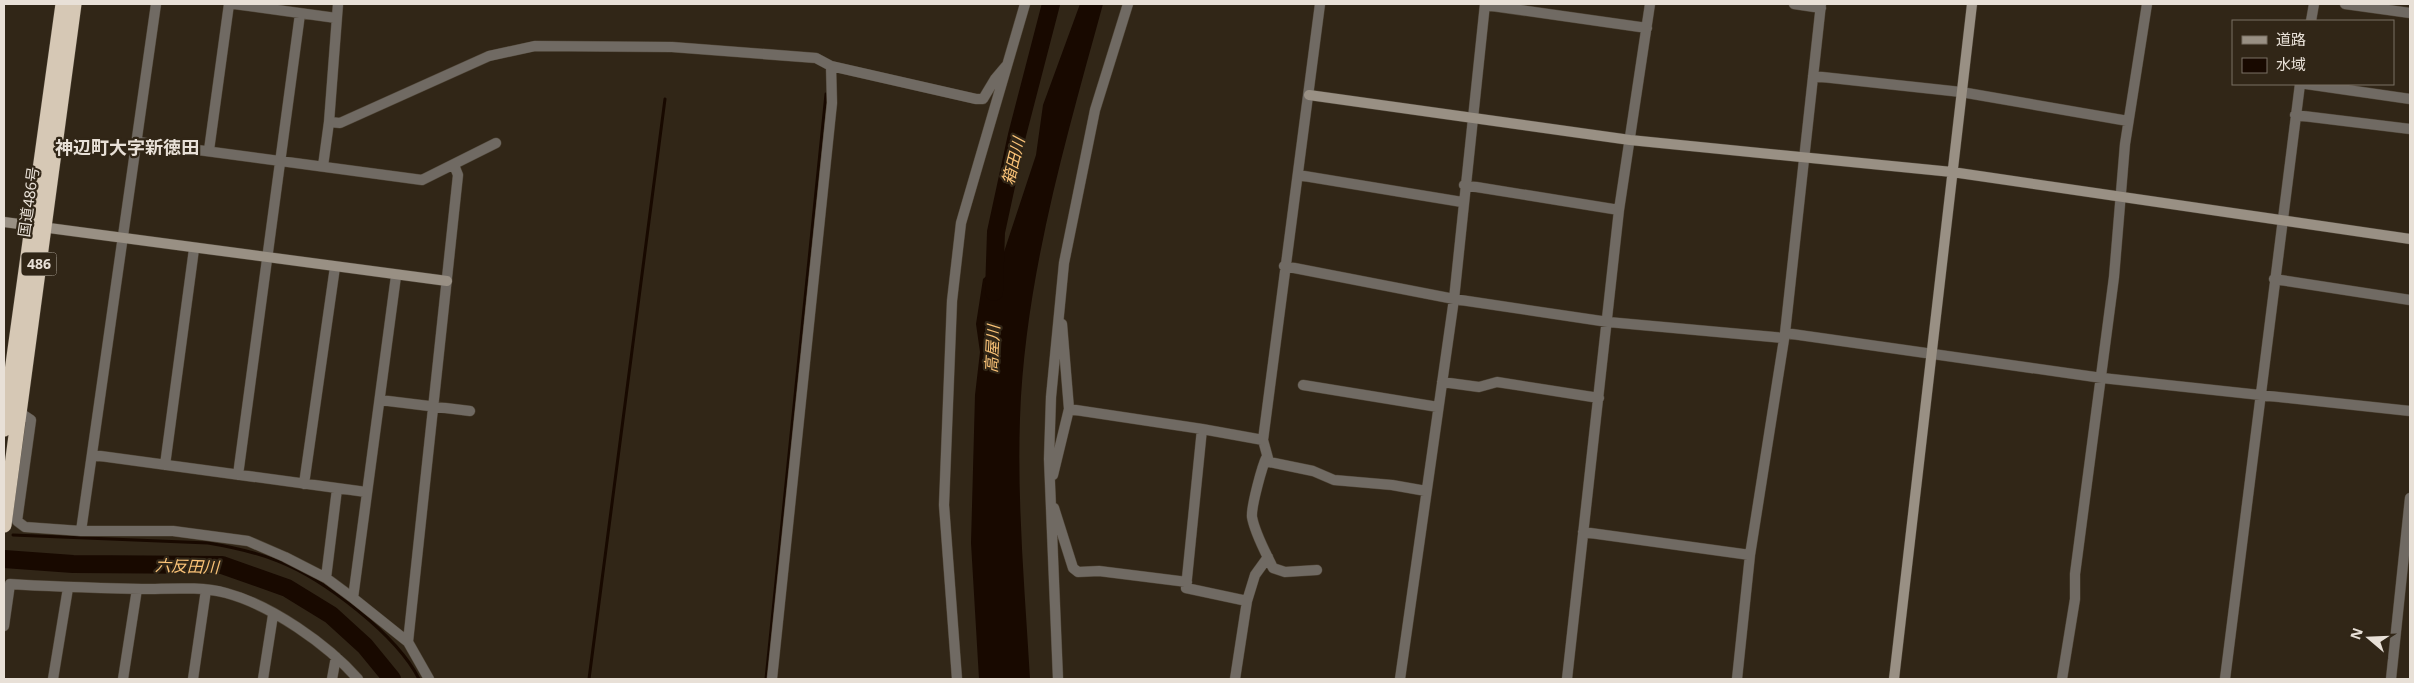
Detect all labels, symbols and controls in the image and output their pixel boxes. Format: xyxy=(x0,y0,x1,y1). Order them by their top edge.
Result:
legend xyxy=(2232,20,2394,85)
text: 道路 xyxy=(2276,29,2306,49)
text: 水域 xyxy=(2276,54,2306,74)
water label: 箱田川 xyxy=(997,133,1030,187)
district label: 神辺町大字新徳田 xyxy=(55,135,199,159)
street label: 国道486号 xyxy=(13,165,43,238)
road number: 486 xyxy=(22,252,56,276)
water label: 高屋川 xyxy=(980,322,1004,374)
water label: 六反田川 xyxy=(155,554,221,578)
north arrow xyxy=(2344,613,2394,663)
text: N xyxy=(2345,625,2367,642)

